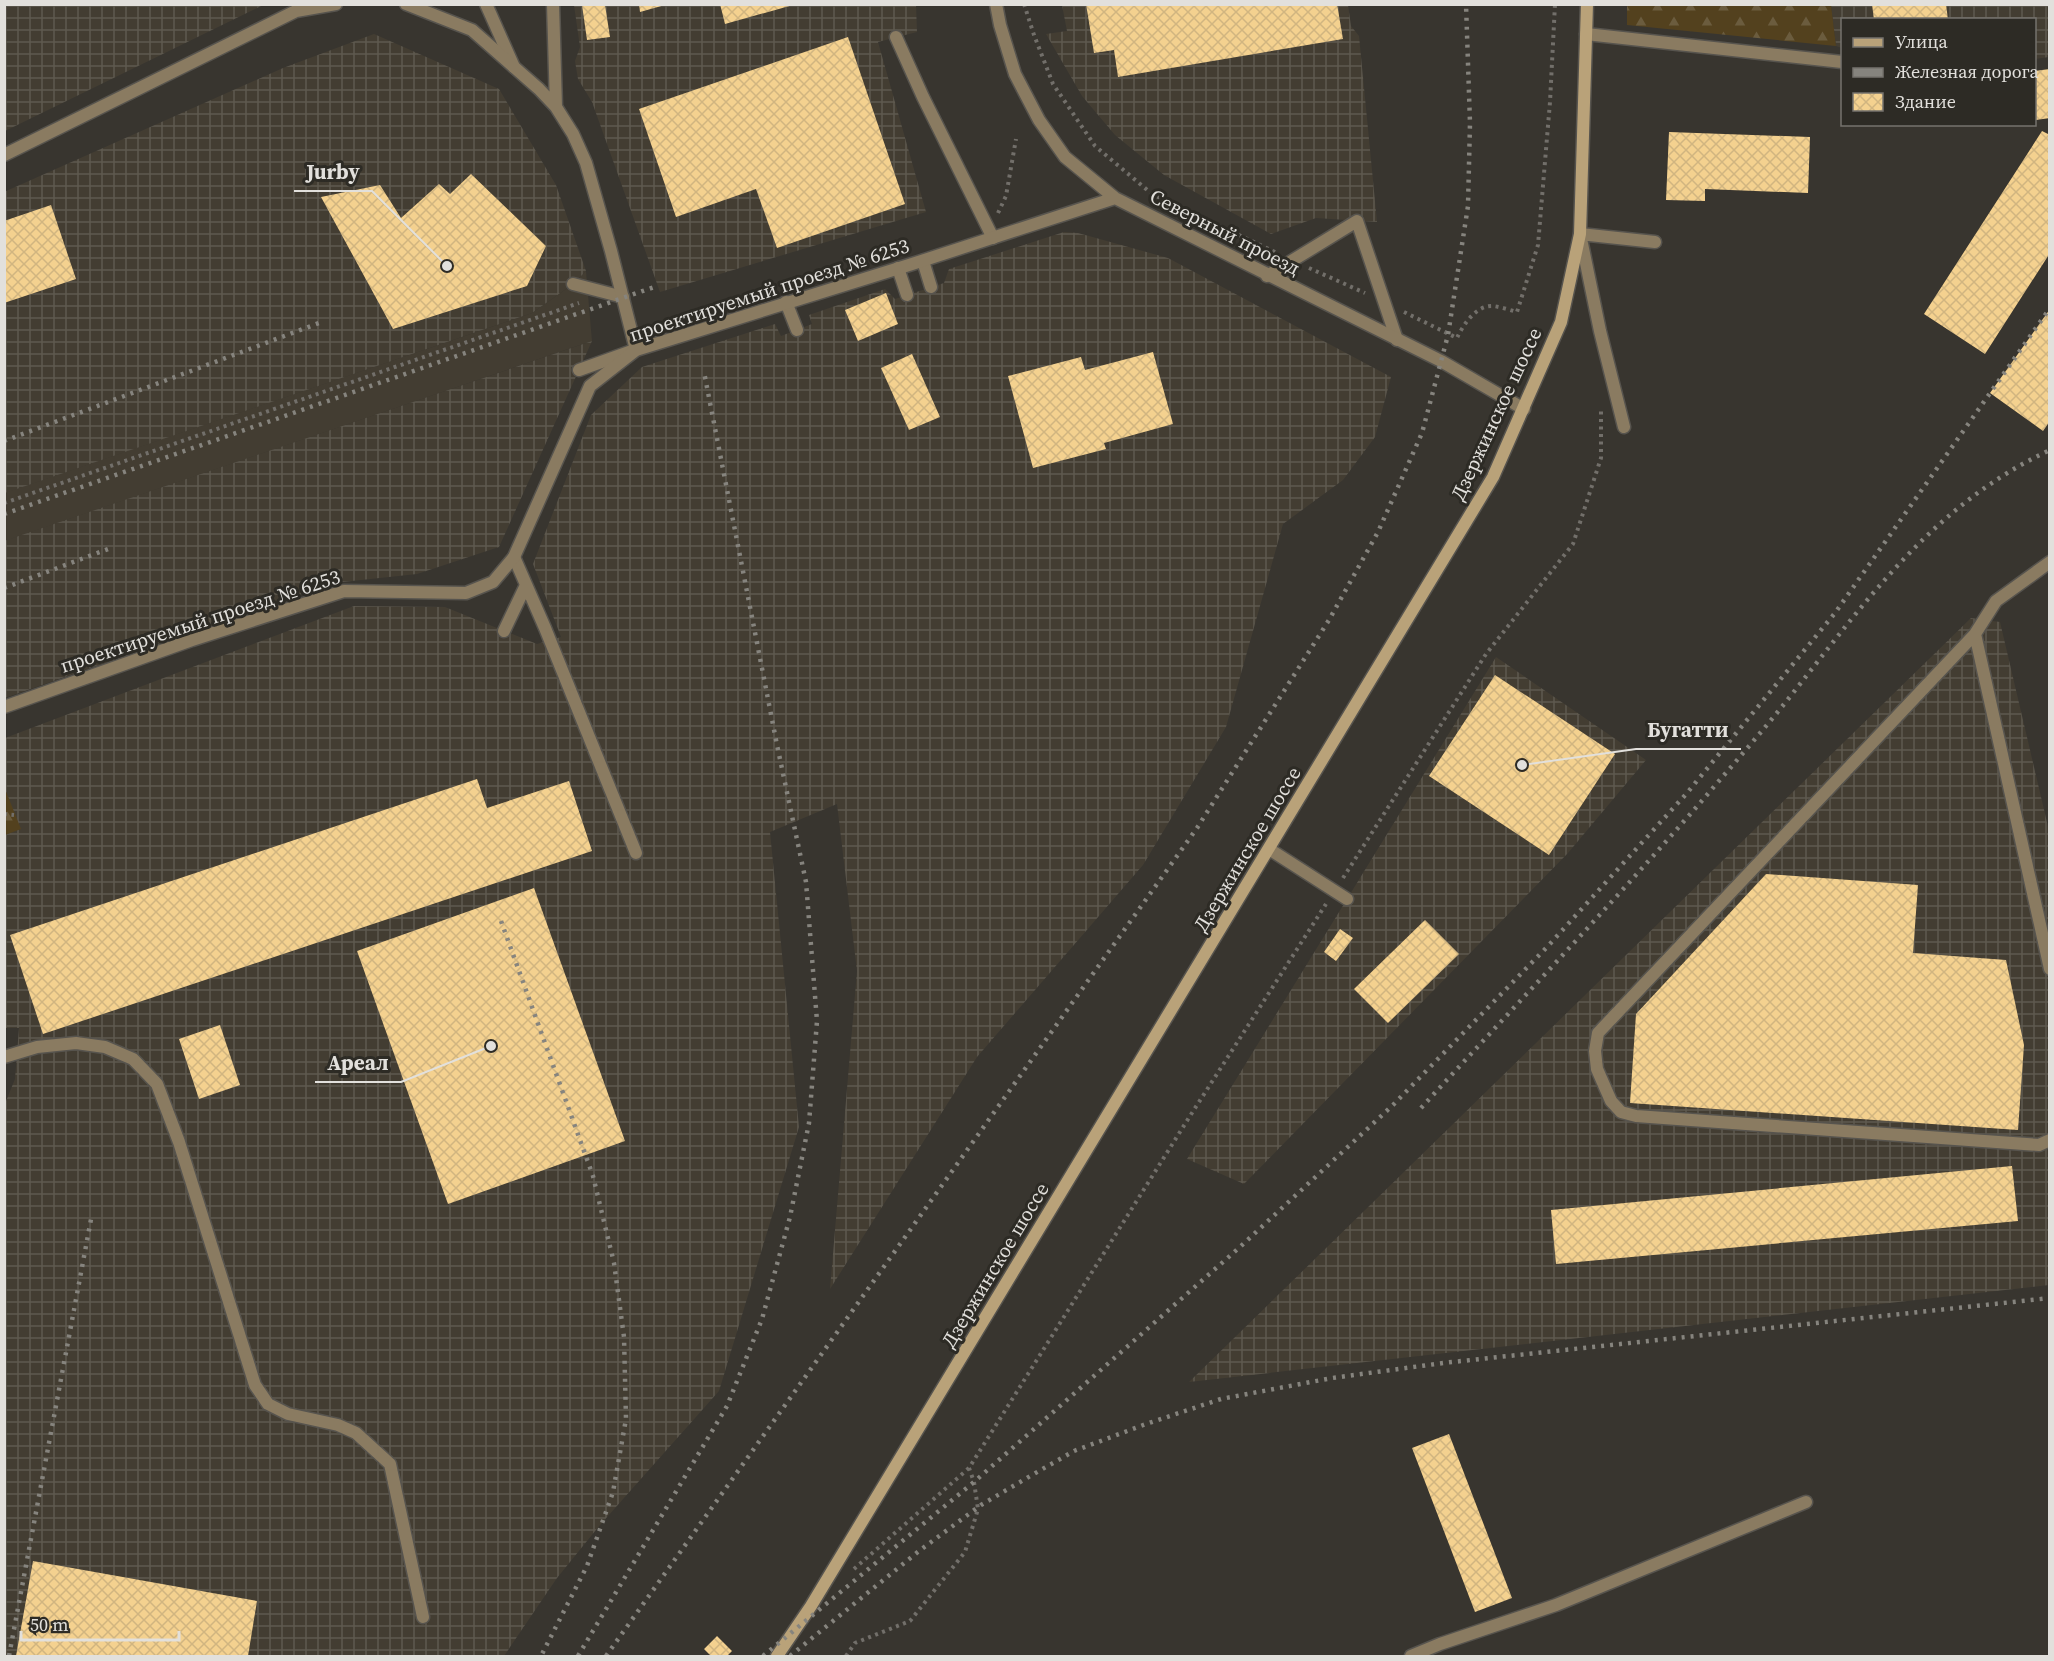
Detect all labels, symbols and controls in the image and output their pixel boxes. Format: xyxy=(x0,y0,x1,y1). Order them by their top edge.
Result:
legend xyxy=(1841,18,2036,126)
text: Улица xyxy=(1895,29,1948,54)
text: Железная дорога xyxy=(1895,59,2040,84)
text: Здание xyxy=(1895,89,1956,114)
callout: Jurby xyxy=(294,152,372,191)
text: Jurby xyxy=(304,157,360,186)
street label: Северный проезд xyxy=(1145,182,1305,282)
street label: проектируемый проезд № 6253 xyxy=(625,231,913,349)
street label: Дзержинское шоссе xyxy=(1444,323,1548,505)
street label: проектируемый проезд № 6253 xyxy=(56,562,344,680)
callout: Бугатти xyxy=(1636,710,1741,749)
text: Бугатти xyxy=(1647,715,1729,744)
street label: Дзержинское шоссе xyxy=(1187,761,1307,937)
callout: Ареал xyxy=(315,1043,401,1082)
text: Ареал xyxy=(327,1048,389,1077)
street label: Дзержинское шоссе xyxy=(935,1177,1055,1353)
scale bar xyxy=(21,1604,178,1642)
text: 50 m xyxy=(30,1612,68,1637)

